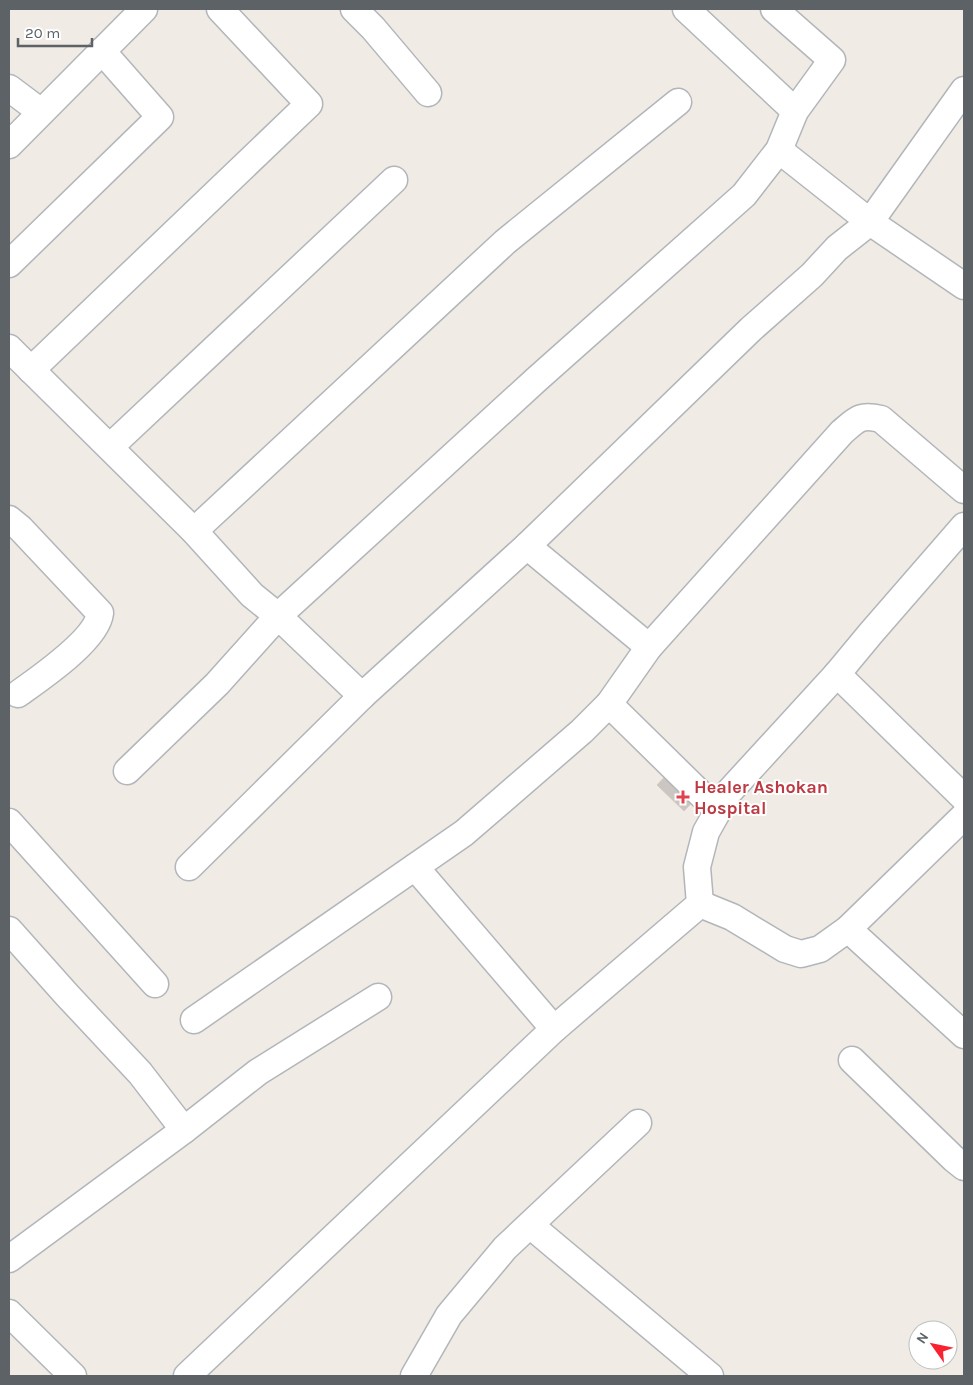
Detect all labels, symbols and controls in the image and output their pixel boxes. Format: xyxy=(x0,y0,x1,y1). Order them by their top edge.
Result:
scale bar xyxy=(18,15,91,47)
text: 20 m xyxy=(25,24,60,42)
place label: Healer Ashokan Hospital xyxy=(694,776,828,819)
marker: Healer Ashokan Hospital xyxy=(676,790,690,804)
north arrow xyxy=(908,1320,958,1370)
text: N xyxy=(913,1329,932,1347)

